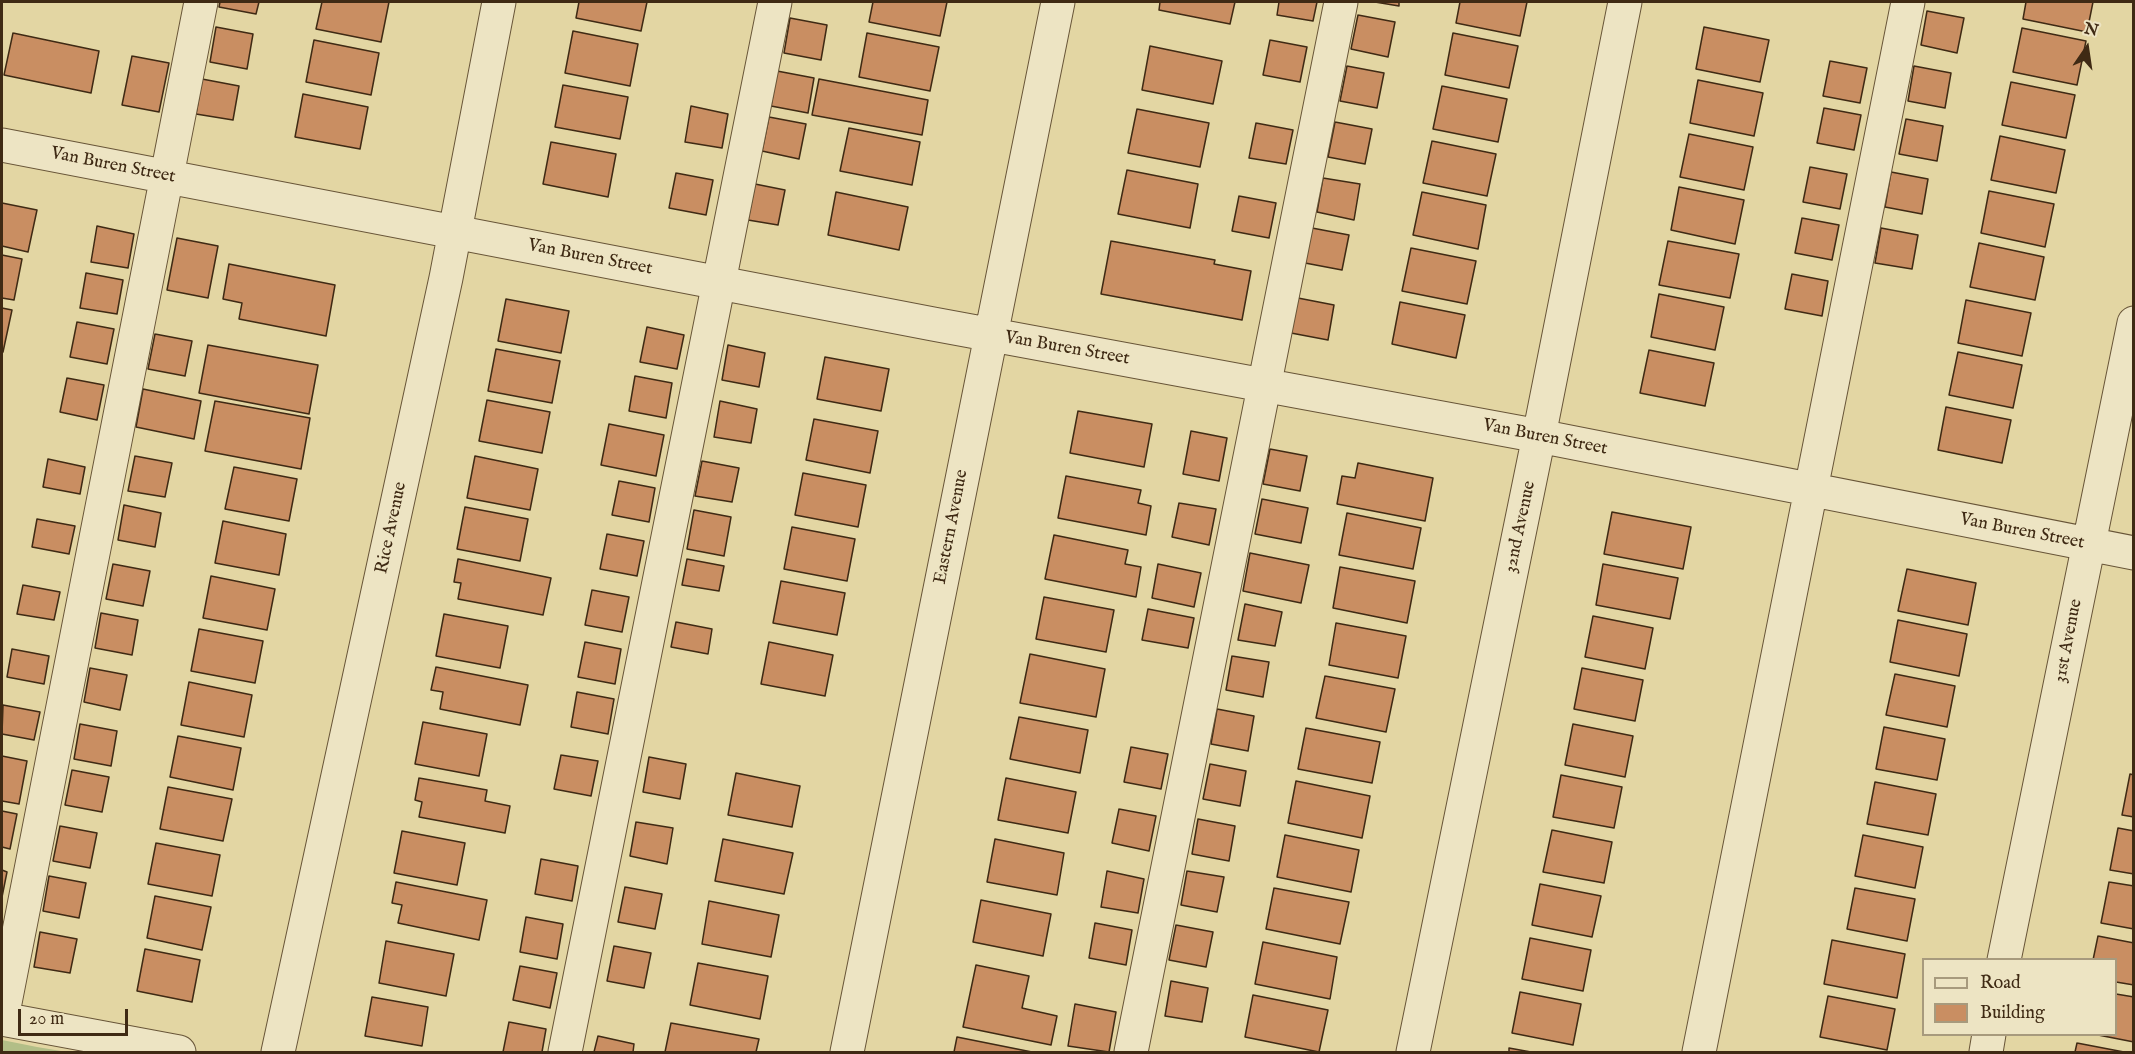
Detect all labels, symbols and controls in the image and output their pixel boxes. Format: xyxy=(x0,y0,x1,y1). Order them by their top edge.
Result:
north arrow xyxy=(2057,18,2117,78)
text: N xyxy=(2082,19,2100,42)
street label: Van Buren Street xyxy=(49,143,177,189)
street label: Van Buren Street xyxy=(526,235,654,281)
street label: Van Buren Street xyxy=(1003,327,1131,371)
street label: Van Buren Street xyxy=(1481,415,1609,461)
street label: Eastern Avenue xyxy=(930,468,974,586)
street label: 32nd Avenue xyxy=(1501,479,1541,575)
street label: Rice Avenue xyxy=(372,480,412,576)
street label: Van Buren Street xyxy=(1958,509,2086,555)
street label: 31st Avenue xyxy=(2050,597,2088,685)
legend xyxy=(1922,958,2117,1036)
text: Road xyxy=(1980,972,2021,995)
scale bar xyxy=(21,997,130,1035)
text: Building xyxy=(1980,1002,2045,1025)
text: 20 m xyxy=(29,1008,64,1031)

